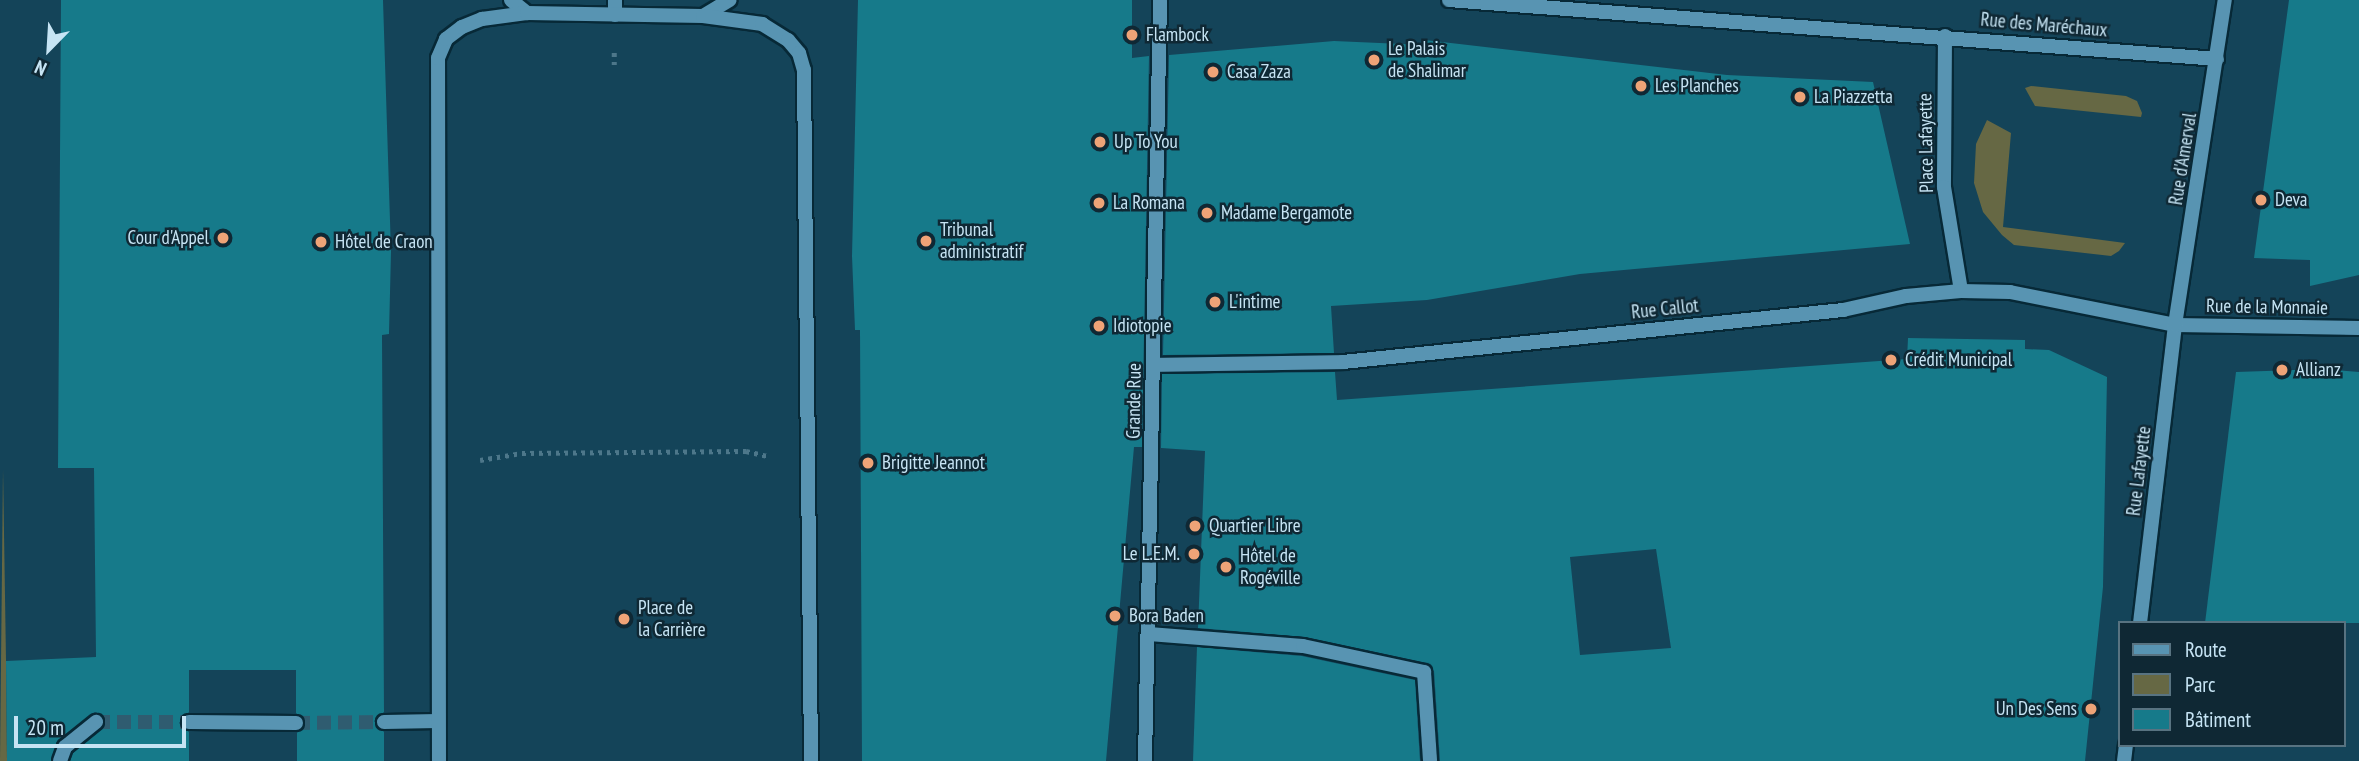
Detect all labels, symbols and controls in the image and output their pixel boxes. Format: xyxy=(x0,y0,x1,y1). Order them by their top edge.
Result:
street label: Rue des Maréchaux xyxy=(1980,8,2108,42)
north arrow xyxy=(14,14,84,84)
place label: Flambock xyxy=(1146,24,1209,46)
marker: Flambock xyxy=(1124,27,1140,43)
place label: Le Palais de Shalimar xyxy=(1388,38,1466,82)
marker: Le Palais de Shalimar xyxy=(1366,52,1382,68)
text: N xyxy=(31,55,50,81)
place label: Casa Zaza xyxy=(1227,61,1291,83)
marker: Casa Zaza xyxy=(1205,64,1221,80)
place label: Les Planches xyxy=(1655,75,1739,97)
marker: Les Planches xyxy=(1633,78,1649,94)
place label: La Piazzetta xyxy=(1814,86,1893,108)
marker: La Piazzetta xyxy=(1792,89,1808,105)
street label: Place Lafayette xyxy=(1914,93,1938,193)
street label: Rue d'Amerval xyxy=(2164,111,2202,207)
place label: Up To You xyxy=(1114,131,1179,153)
marker: Up To You xyxy=(1092,134,1108,150)
place label: Deva xyxy=(2275,189,2307,211)
place label: La Romana xyxy=(1113,192,1185,214)
marker: Deva xyxy=(2253,192,2269,208)
marker: La Romana xyxy=(1091,195,1107,211)
place label: Madame Bergamote xyxy=(1221,202,1352,224)
marker: Madame Bergamote xyxy=(1199,205,1215,221)
place label: Tribunal administratif xyxy=(940,219,1023,263)
place label: Cour d'Appel xyxy=(128,227,209,249)
marker: Cour d'Appel xyxy=(215,230,231,246)
place label: Hôtel de Craon xyxy=(335,231,433,253)
marker: Tribunal administratif xyxy=(918,233,934,249)
marker: Hôtel de Craon xyxy=(313,234,329,250)
place label: L'intime xyxy=(1229,291,1280,313)
marker: L'intime xyxy=(1207,294,1223,310)
street label: Rue Callot xyxy=(1630,294,1700,324)
street label: Rue de la Monnaie xyxy=(2206,295,2328,319)
place label: Idiotopie xyxy=(1113,315,1172,337)
marker: Idiotopie xyxy=(1091,318,1107,334)
place label: Crédit Municipal xyxy=(1905,349,2012,371)
marker: Crédit Municipal xyxy=(1883,352,1899,368)
place label: Allianz xyxy=(2296,359,2341,381)
marker: Allianz xyxy=(2274,362,2290,378)
street label: Grande Rue xyxy=(1122,363,1146,439)
street label: Rue Lafayette xyxy=(2122,425,2156,517)
place label: Brigitte Jeannot xyxy=(882,452,985,474)
marker: Brigitte Jeannot xyxy=(860,455,876,471)
place label: Quartier Libre xyxy=(1209,515,1301,537)
marker: Quartier Libre xyxy=(1187,518,1203,534)
place label: Le L.E.M. xyxy=(1123,543,1180,565)
place label: Hôtel de Rogéville xyxy=(1240,545,1301,589)
marker: Le L.E.M. xyxy=(1186,546,1202,562)
marker: Hôtel de Rogéville xyxy=(1218,559,1234,575)
place label: Place de la Carrière xyxy=(638,597,706,641)
place label: Bora Baden xyxy=(1129,605,1204,627)
marker: Bora Baden xyxy=(1107,608,1123,624)
marker: Place de la Carrière xyxy=(616,611,632,627)
legend xyxy=(2118,621,2345,747)
text: Route xyxy=(2185,636,2227,663)
text: Parc xyxy=(2185,671,2216,698)
place label: Un Des Sens xyxy=(1996,698,2077,720)
marker: Un Des Sens xyxy=(2083,701,2099,717)
scale bar xyxy=(18,702,189,746)
text: Bâtiment xyxy=(2185,706,2251,733)
text: 20 m xyxy=(27,714,64,741)

